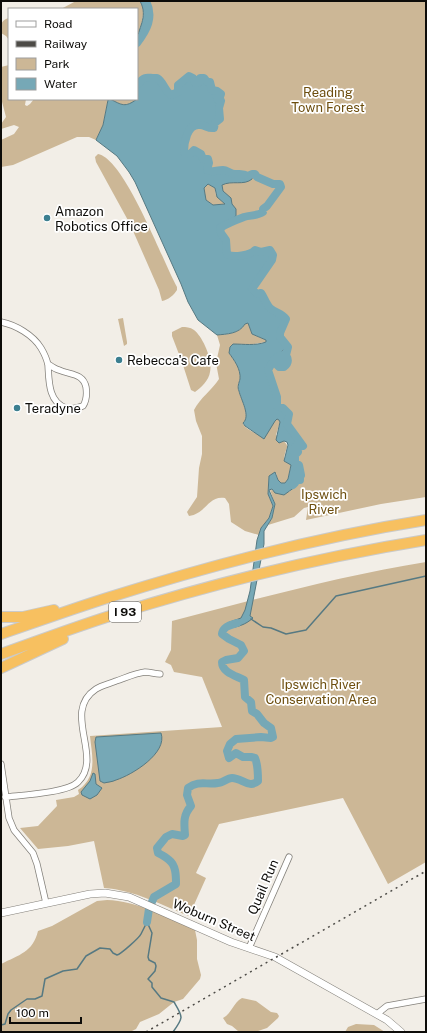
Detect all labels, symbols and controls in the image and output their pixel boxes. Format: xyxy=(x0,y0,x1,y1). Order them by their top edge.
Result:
legend xyxy=(8,8,138,100)
text: Road xyxy=(44,17,72,31)
text: Railway xyxy=(44,37,88,51)
text: Park xyxy=(44,57,70,71)
text: Water xyxy=(44,77,78,91)
park label: Reading Town Forest xyxy=(291,85,365,115)
place label: Amazon Robotics Office xyxy=(55,204,148,234)
marker: Amazon Robotics Office xyxy=(42,213,52,223)
place label: Rebecca's Cafe xyxy=(127,353,219,368)
marker: Rebecca's Cafe xyxy=(114,355,124,365)
place label: Teradyne xyxy=(25,401,81,416)
marker: Teradyne xyxy=(12,403,22,413)
park label: Ipswich River xyxy=(301,487,347,517)
road number: I 93 xyxy=(109,602,141,622)
park label: Ipswich River Conservation Area xyxy=(265,677,377,707)
street label: Quail Run xyxy=(245,857,281,917)
street label: Woburn Street xyxy=(170,896,258,944)
scale bar xyxy=(10,999,81,1025)
text: 100 m xyxy=(16,1006,49,1020)

